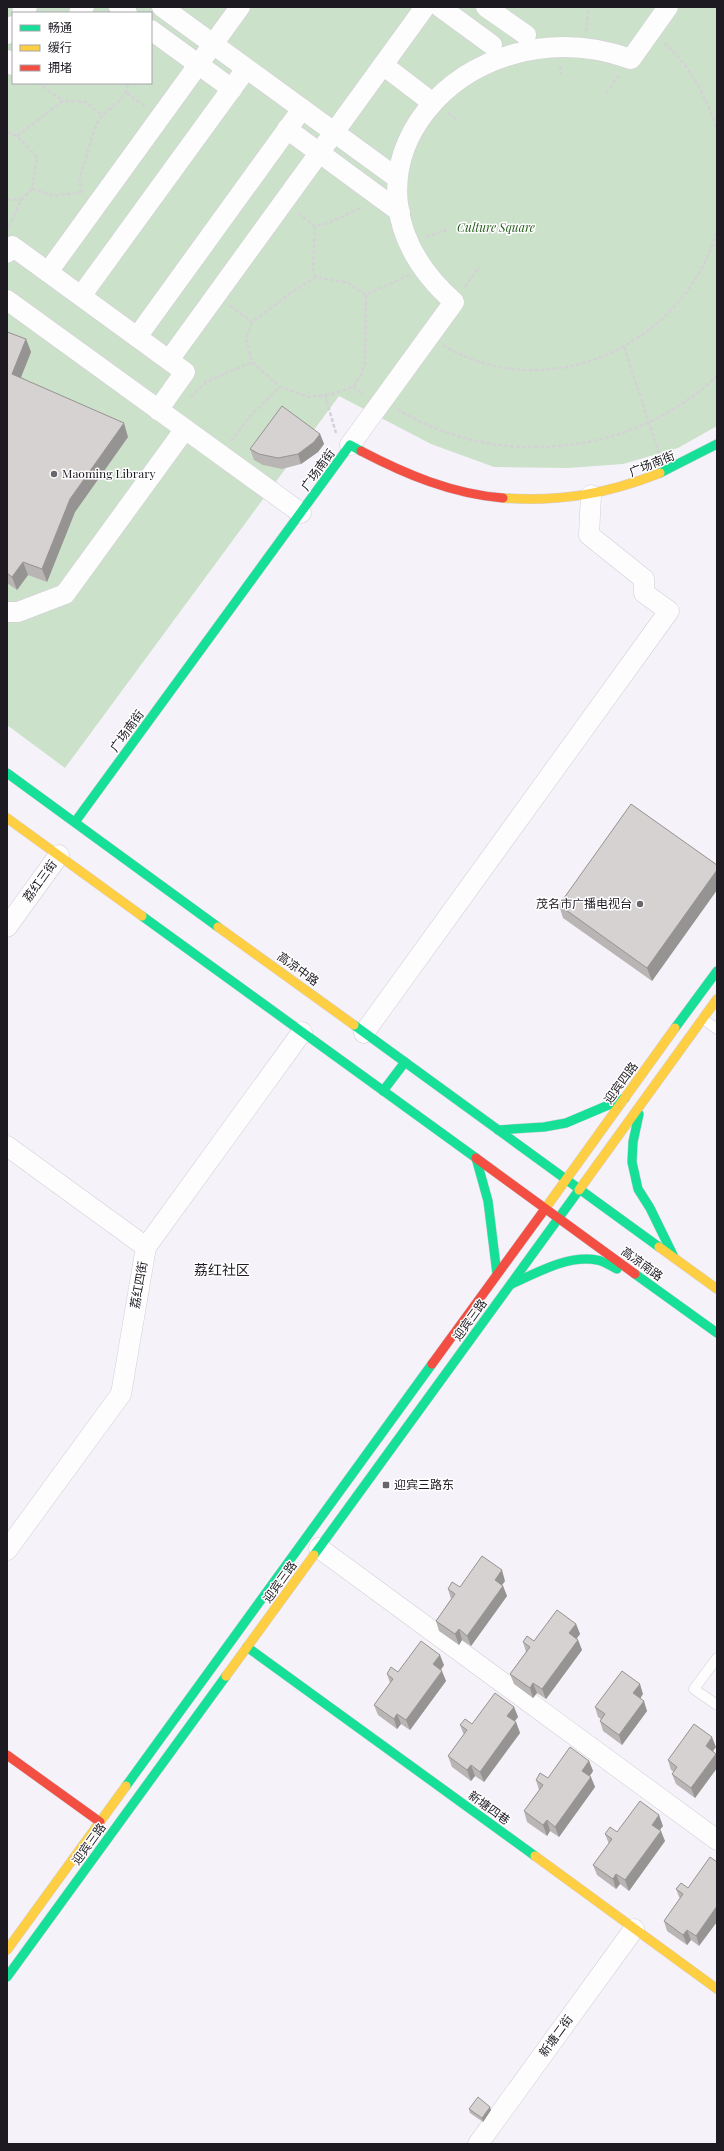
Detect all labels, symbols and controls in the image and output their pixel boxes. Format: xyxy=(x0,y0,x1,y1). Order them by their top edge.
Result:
legend xyxy=(12,12,152,84)
text: 畅通 xyxy=(48,19,72,35)
text: 缓行 xyxy=(48,39,72,55)
text: 拥堵 xyxy=(48,59,72,75)
park label: Culture Square xyxy=(457,219,535,235)
street label: 广场南街 xyxy=(297,445,338,494)
street label: 广场南街 xyxy=(626,447,677,479)
place label: Maoming Library xyxy=(62,465,156,481)
marker: Maoming Library xyxy=(49,469,59,479)
street label: 广场南街 xyxy=(106,706,147,755)
street label: 荔红三街 xyxy=(19,856,60,905)
place label: 茂名市广播电视台 xyxy=(536,895,632,911)
marker: 茂名市广播电视台 xyxy=(635,899,645,909)
street label: 高凉中路 xyxy=(274,948,323,989)
street label: 迎宾四路 xyxy=(600,1058,641,1107)
street label: 高凉南路 xyxy=(618,1243,667,1284)
street label: 荔红四街 xyxy=(126,1260,150,1310)
district label: 荔红社区 xyxy=(194,1260,250,1279)
street label: 迎宾三路 xyxy=(449,1295,490,1344)
place label: 迎宾三路东 xyxy=(394,1476,454,1492)
marker: 迎宾三路东 xyxy=(381,1480,391,1490)
street label: 迎宾三路 xyxy=(259,1557,300,1606)
street label: 新塘四巷 xyxy=(465,1787,514,1828)
street label: 迎宾三路 xyxy=(68,1819,109,1868)
street label: 新塘二街 xyxy=(535,2011,576,2060)

